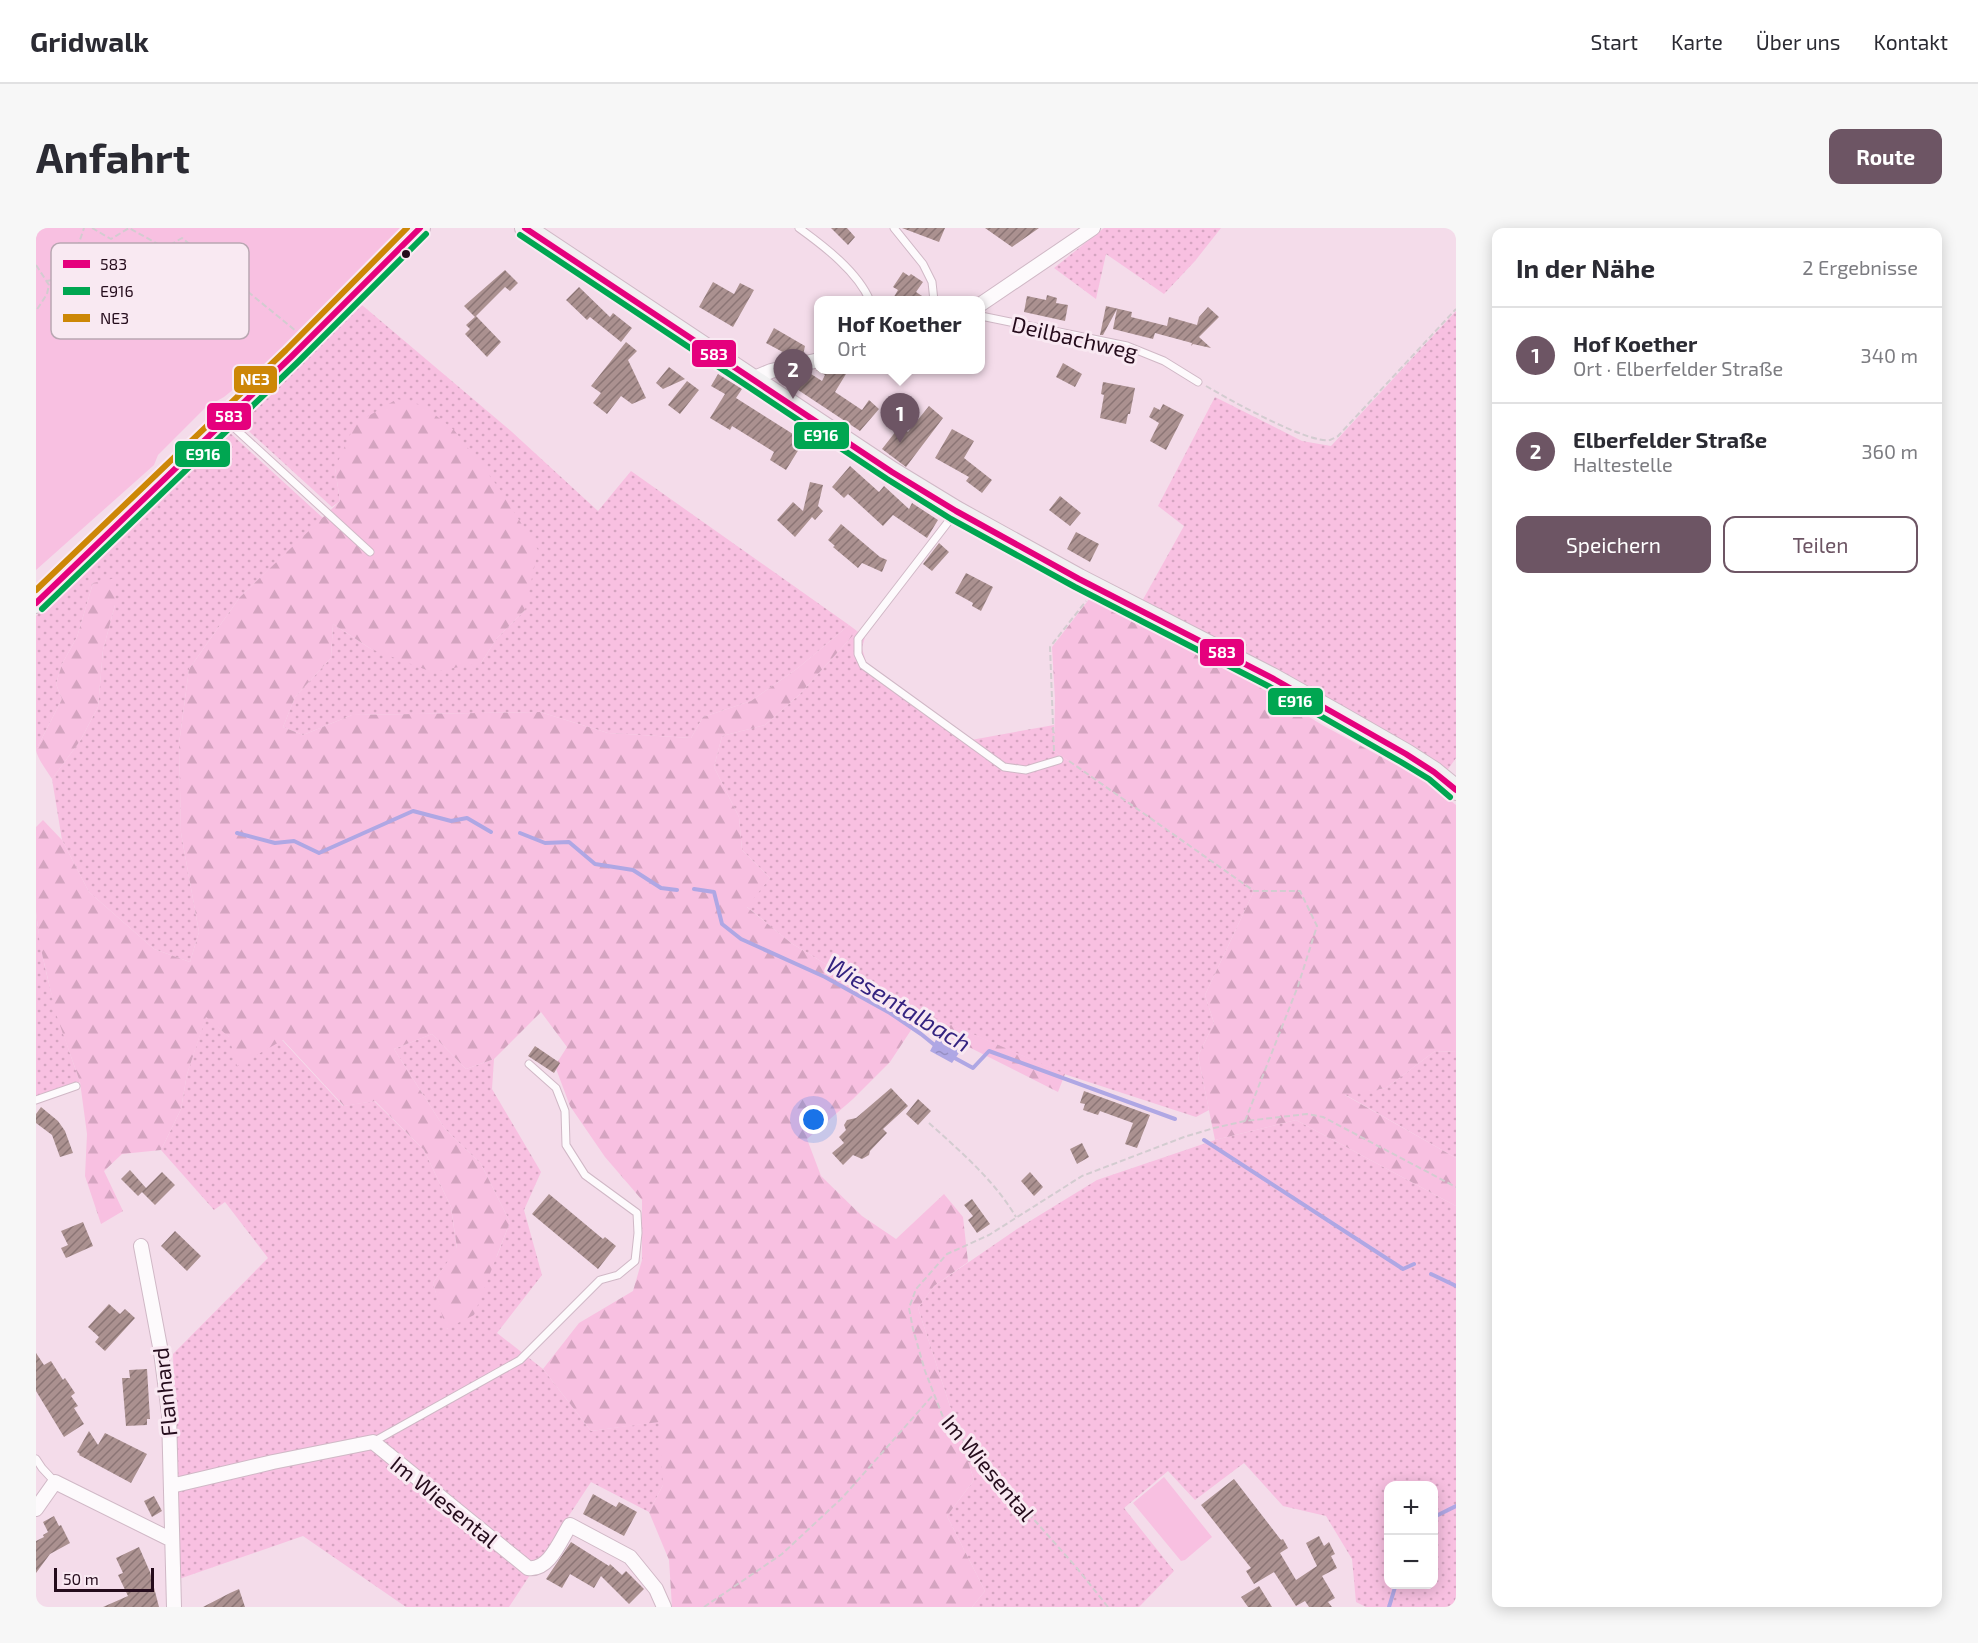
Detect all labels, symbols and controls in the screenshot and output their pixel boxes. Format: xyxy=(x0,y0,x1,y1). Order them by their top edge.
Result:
text: Gridwalk xyxy=(30,24,149,58)
text: Start xyxy=(1591,29,1638,54)
text: Karte xyxy=(1671,29,1723,54)
text: Über uns xyxy=(1756,29,1841,54)
text: Kontakt xyxy=(1874,29,1948,54)
button: Route xyxy=(1829,129,1942,184)
text: Anfahrt xyxy=(36,131,190,181)
legend xyxy=(51,243,249,339)
unlabelled marker xyxy=(400,248,412,260)
text: In der Nähe xyxy=(1516,252,1655,283)
text: 583 xyxy=(100,254,127,273)
text: 2 Ergebnisse xyxy=(1802,255,1918,279)
text: E916 xyxy=(100,281,134,300)
popup xyxy=(814,296,985,374)
text: NE3 xyxy=(100,308,129,327)
text: Hof Koether xyxy=(837,310,962,336)
street label: Deilbachweg xyxy=(1009,310,1141,364)
text: Hof Koether xyxy=(1573,330,1697,356)
text: Ort xyxy=(837,336,866,360)
line badge: 583 xyxy=(691,339,737,368)
text: 1 xyxy=(1531,343,1540,367)
text: 340 m xyxy=(1861,343,1918,367)
text: 583 xyxy=(700,344,728,363)
pin: 2 xyxy=(774,350,813,399)
text: Ort · Elberfelder Straße xyxy=(1573,356,1783,380)
line badge: NE3 xyxy=(233,365,278,394)
text: NE3 xyxy=(240,369,270,388)
pin: 1 xyxy=(880,394,920,443)
line badge: 583 xyxy=(206,402,252,431)
text: 583 xyxy=(215,406,243,425)
line badge: E916 xyxy=(793,421,850,450)
text: E916 xyxy=(803,425,839,444)
text: Elberfelder Straße xyxy=(1573,426,1767,452)
text: 2 xyxy=(1530,439,1541,463)
text: 360 m xyxy=(1861,439,1918,463)
line badge: E916 xyxy=(174,440,231,468)
text: E916 xyxy=(185,444,221,463)
text: Haltestelle xyxy=(1573,452,1673,476)
button: Speichern xyxy=(1516,516,1711,573)
button: Teilen xyxy=(1723,516,1918,573)
line badge: 583 xyxy=(1199,638,1245,667)
text: 583 xyxy=(1208,642,1236,661)
line badge: E916 xyxy=(1267,687,1324,716)
text: E916 xyxy=(1277,691,1313,710)
water label: Wiesentalbach xyxy=(822,949,976,1057)
your location xyxy=(799,1105,828,1134)
street label: Flanhard xyxy=(146,1346,182,1438)
street label: Im Wiesental xyxy=(937,1409,1041,1526)
street label: Im Wiesental xyxy=(386,1450,504,1552)
map controls xyxy=(1384,1481,1438,1589)
button: + xyxy=(1384,1481,1438,1535)
button: − xyxy=(1384,1535,1438,1589)
scale bar xyxy=(54,1565,154,1592)
text: 50 m xyxy=(63,1569,99,1588)

